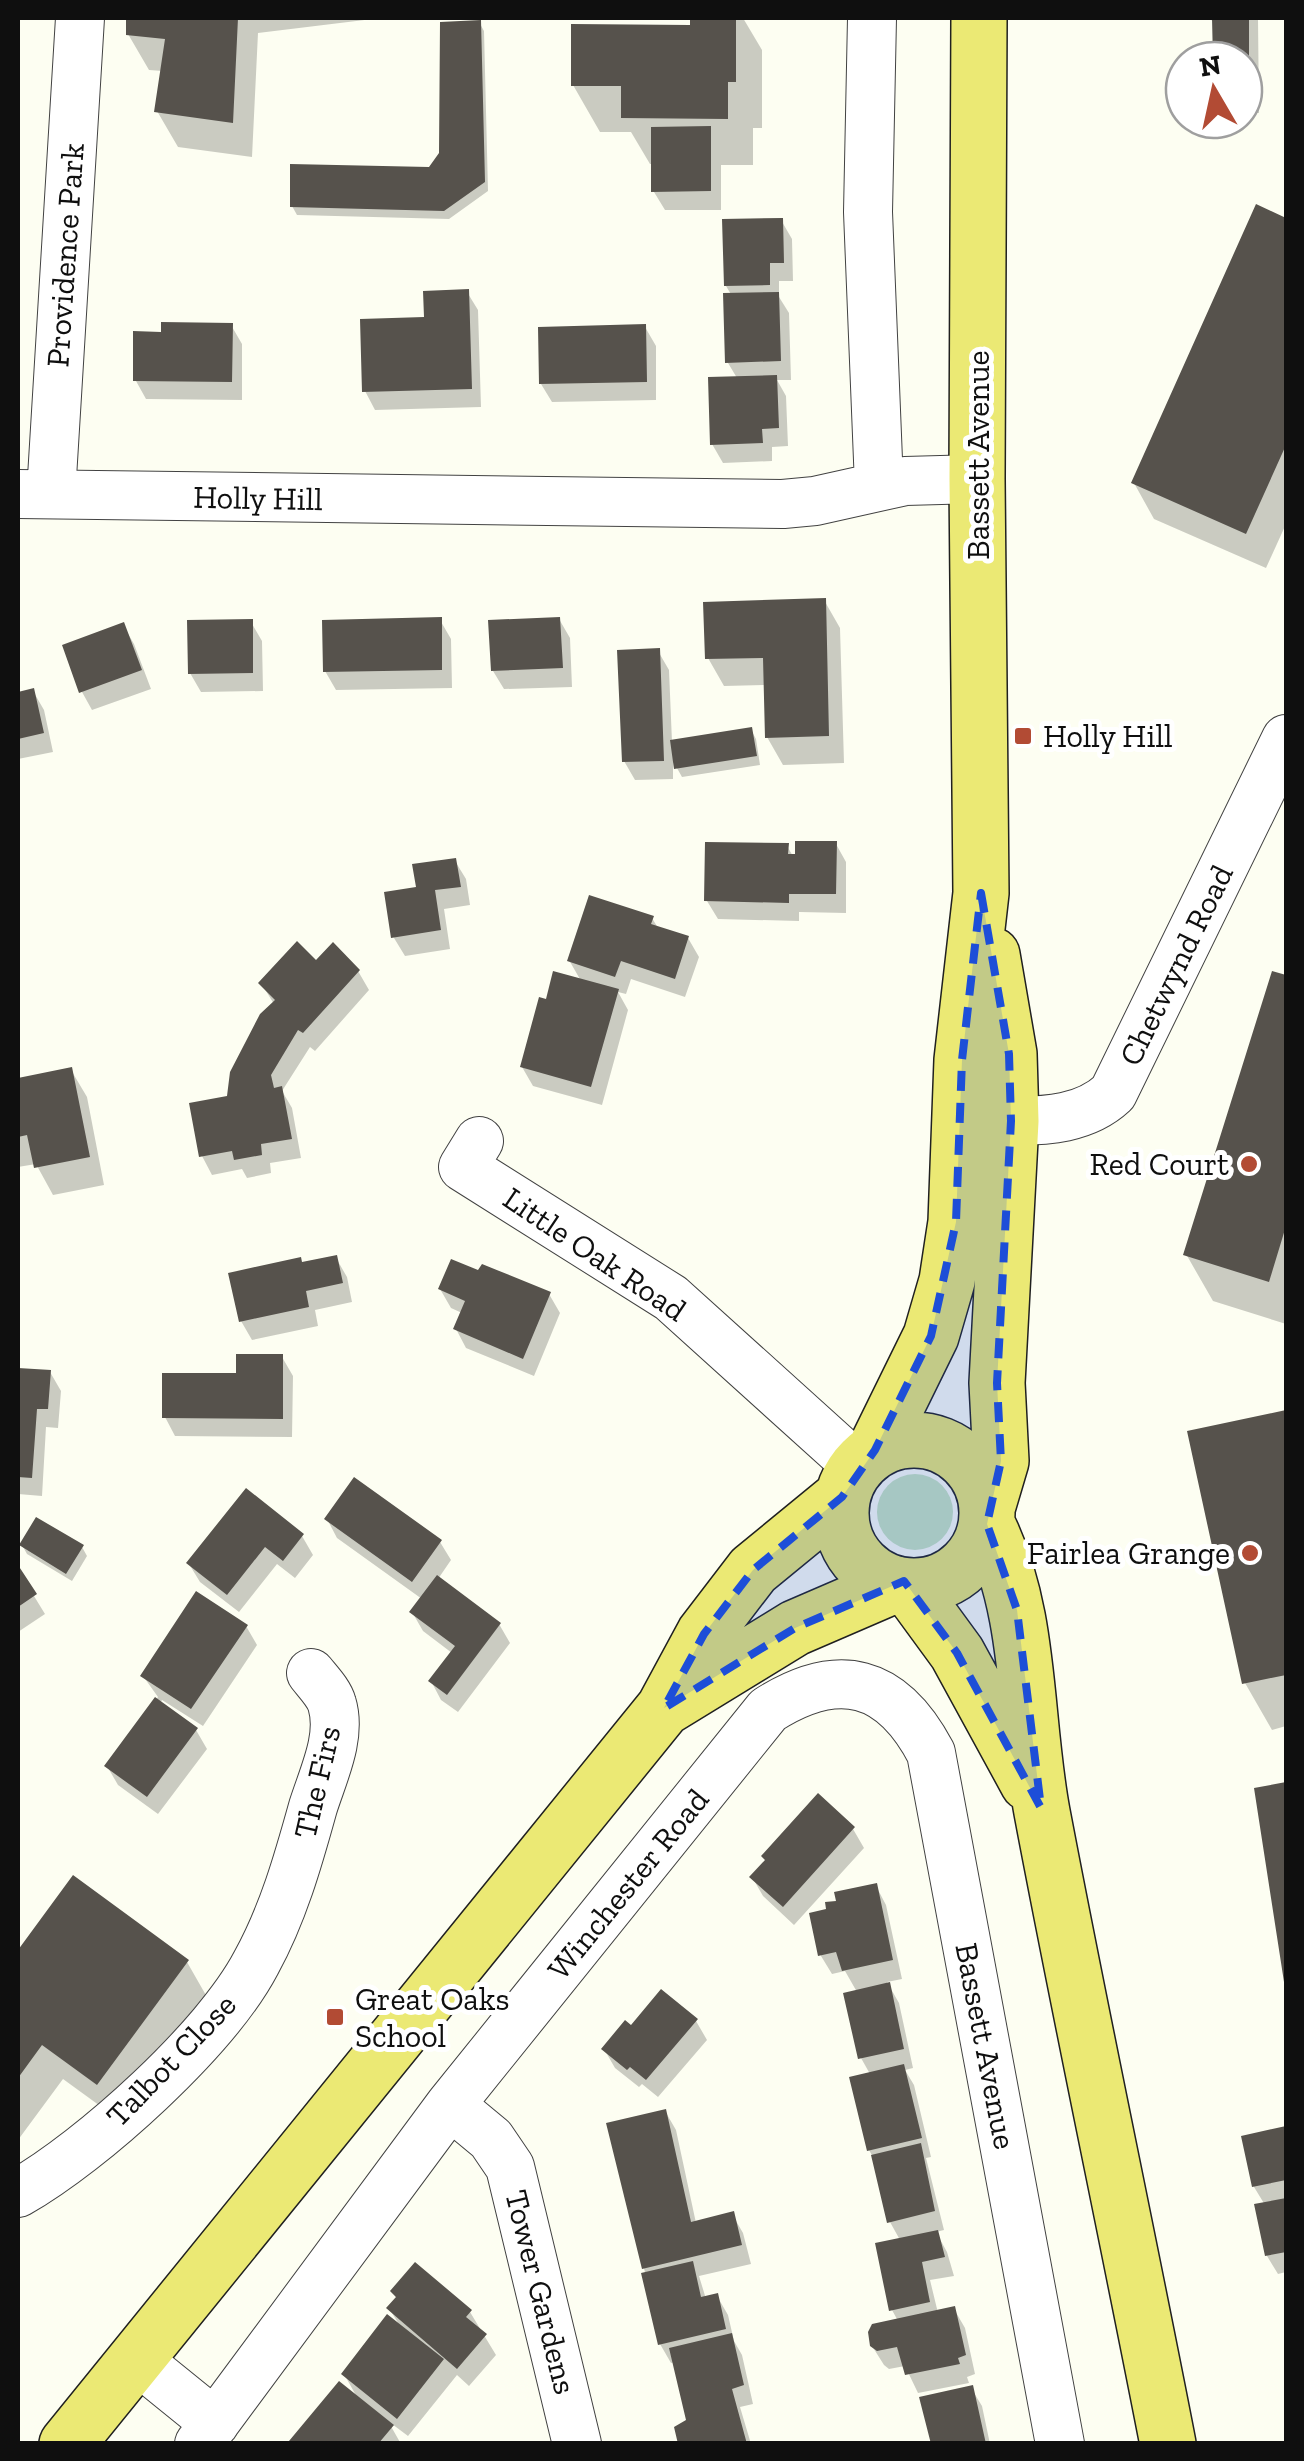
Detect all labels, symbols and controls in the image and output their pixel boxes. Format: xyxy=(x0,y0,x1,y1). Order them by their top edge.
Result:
north arrow xyxy=(1164,40,1264,140)
text: N xyxy=(1197,48,1223,84)
street label: Providence Park xyxy=(38,141,92,368)
street label: Bassett Avenue xyxy=(959,350,997,560)
street label: Holly Hill xyxy=(193,478,323,518)
place label: Holly Hill xyxy=(1043,717,1172,755)
marker: Holly Hill xyxy=(1012,725,1034,747)
street label: Chetwynd Road xyxy=(1111,858,1241,1071)
place label: Red Court xyxy=(1089,1145,1229,1183)
marker: Red Court xyxy=(1238,1153,1260,1175)
street label: Little Oak Road xyxy=(496,1179,694,1329)
place label: Fairlea Grange xyxy=(1027,1534,1230,1572)
marker: Fairlea Grange xyxy=(1239,1542,1261,1564)
street label: The Firs xyxy=(286,1722,348,1842)
street label: Winchester Road xyxy=(540,1781,717,1987)
street label: Bassett Avenue xyxy=(947,1940,1025,2152)
place label: Great Oaks School xyxy=(355,1980,509,2055)
street label: Talbot Close xyxy=(98,1986,244,2134)
marker: Great Oaks School xyxy=(324,2006,346,2028)
street label: Tower Gardens xyxy=(497,2186,585,2398)

